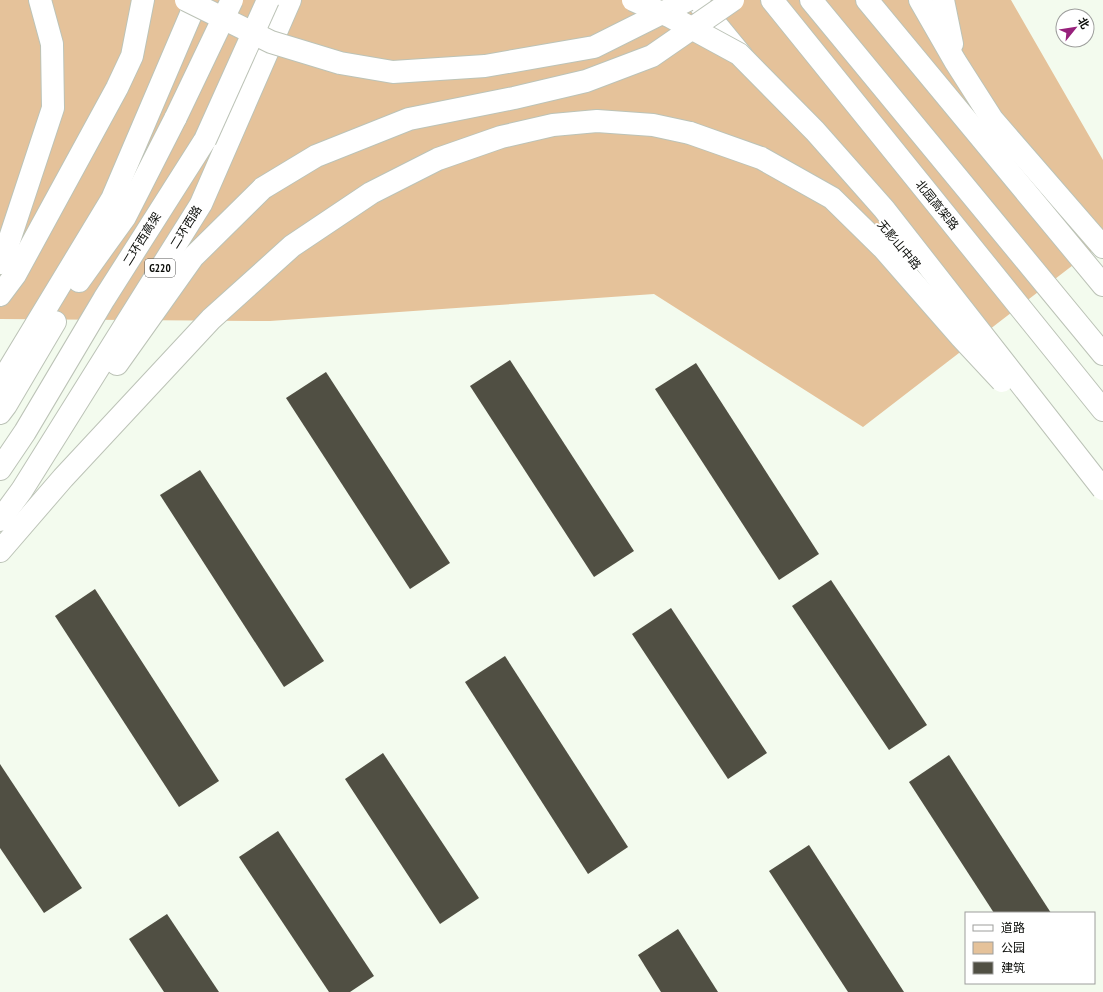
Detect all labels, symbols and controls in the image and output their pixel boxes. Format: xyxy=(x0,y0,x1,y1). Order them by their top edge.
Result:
north arrow xyxy=(1055,8,1095,48)
text: 北 xyxy=(1075,15,1092,31)
street label: 北园高架路 xyxy=(913,177,962,233)
street label: 二环西路 xyxy=(166,202,205,251)
street label: 二环西高架 xyxy=(119,209,164,268)
street label: 无影山中路 xyxy=(874,217,924,272)
road number: G220 xyxy=(145,259,175,277)
legend xyxy=(965,912,1095,984)
text: 道路 xyxy=(1001,920,1025,935)
text: 公园 xyxy=(1001,940,1025,955)
text: 建筑 xyxy=(1001,960,1025,975)

